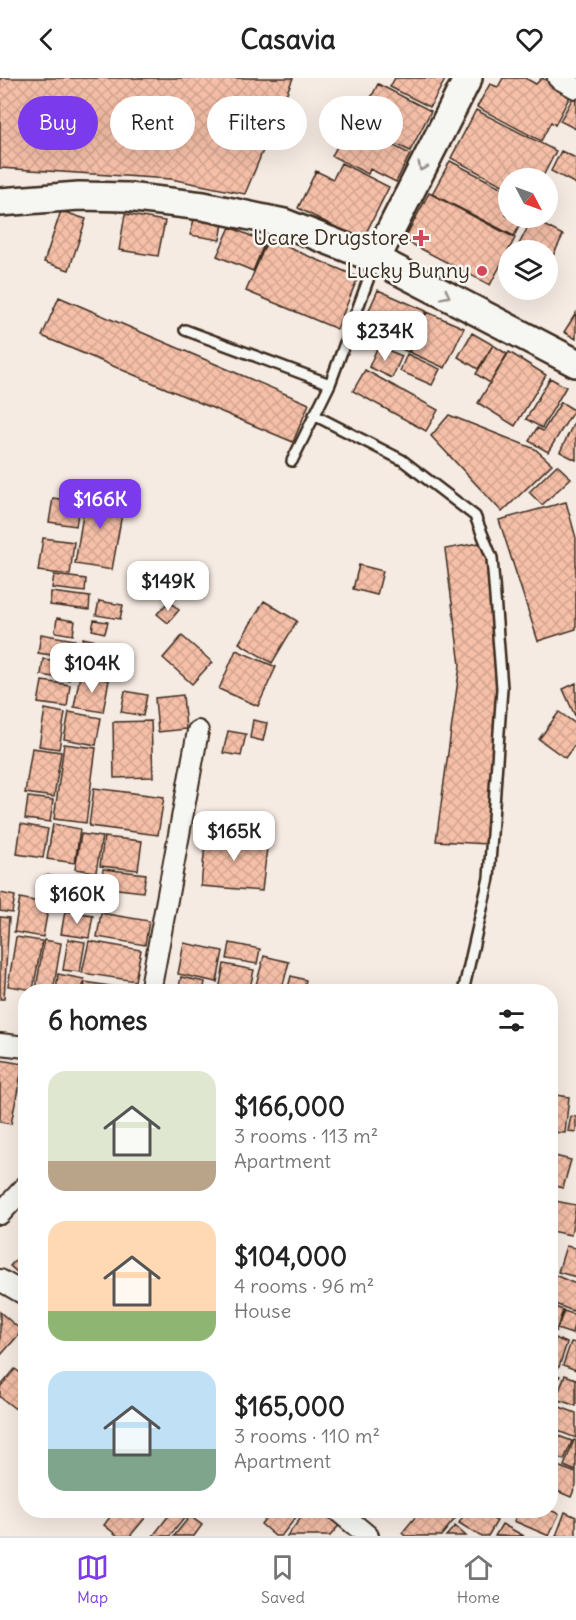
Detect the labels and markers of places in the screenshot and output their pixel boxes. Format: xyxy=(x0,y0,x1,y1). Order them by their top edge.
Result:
place label: Ucare Drugstore xyxy=(253,224,409,251)
marker: Ucare Drugstore xyxy=(414,231,428,245)
place label: Lucky Bunny xyxy=(346,257,470,284)
marker: Lucky Bunny xyxy=(475,264,489,278)
pin: $234K xyxy=(343,311,427,362)
pin: $166K xyxy=(58,479,142,530)
pin: $149K xyxy=(126,561,210,612)
pin: $104K xyxy=(50,643,134,694)
pin: $165K xyxy=(192,811,276,862)
pin: $160K xyxy=(35,874,119,925)

